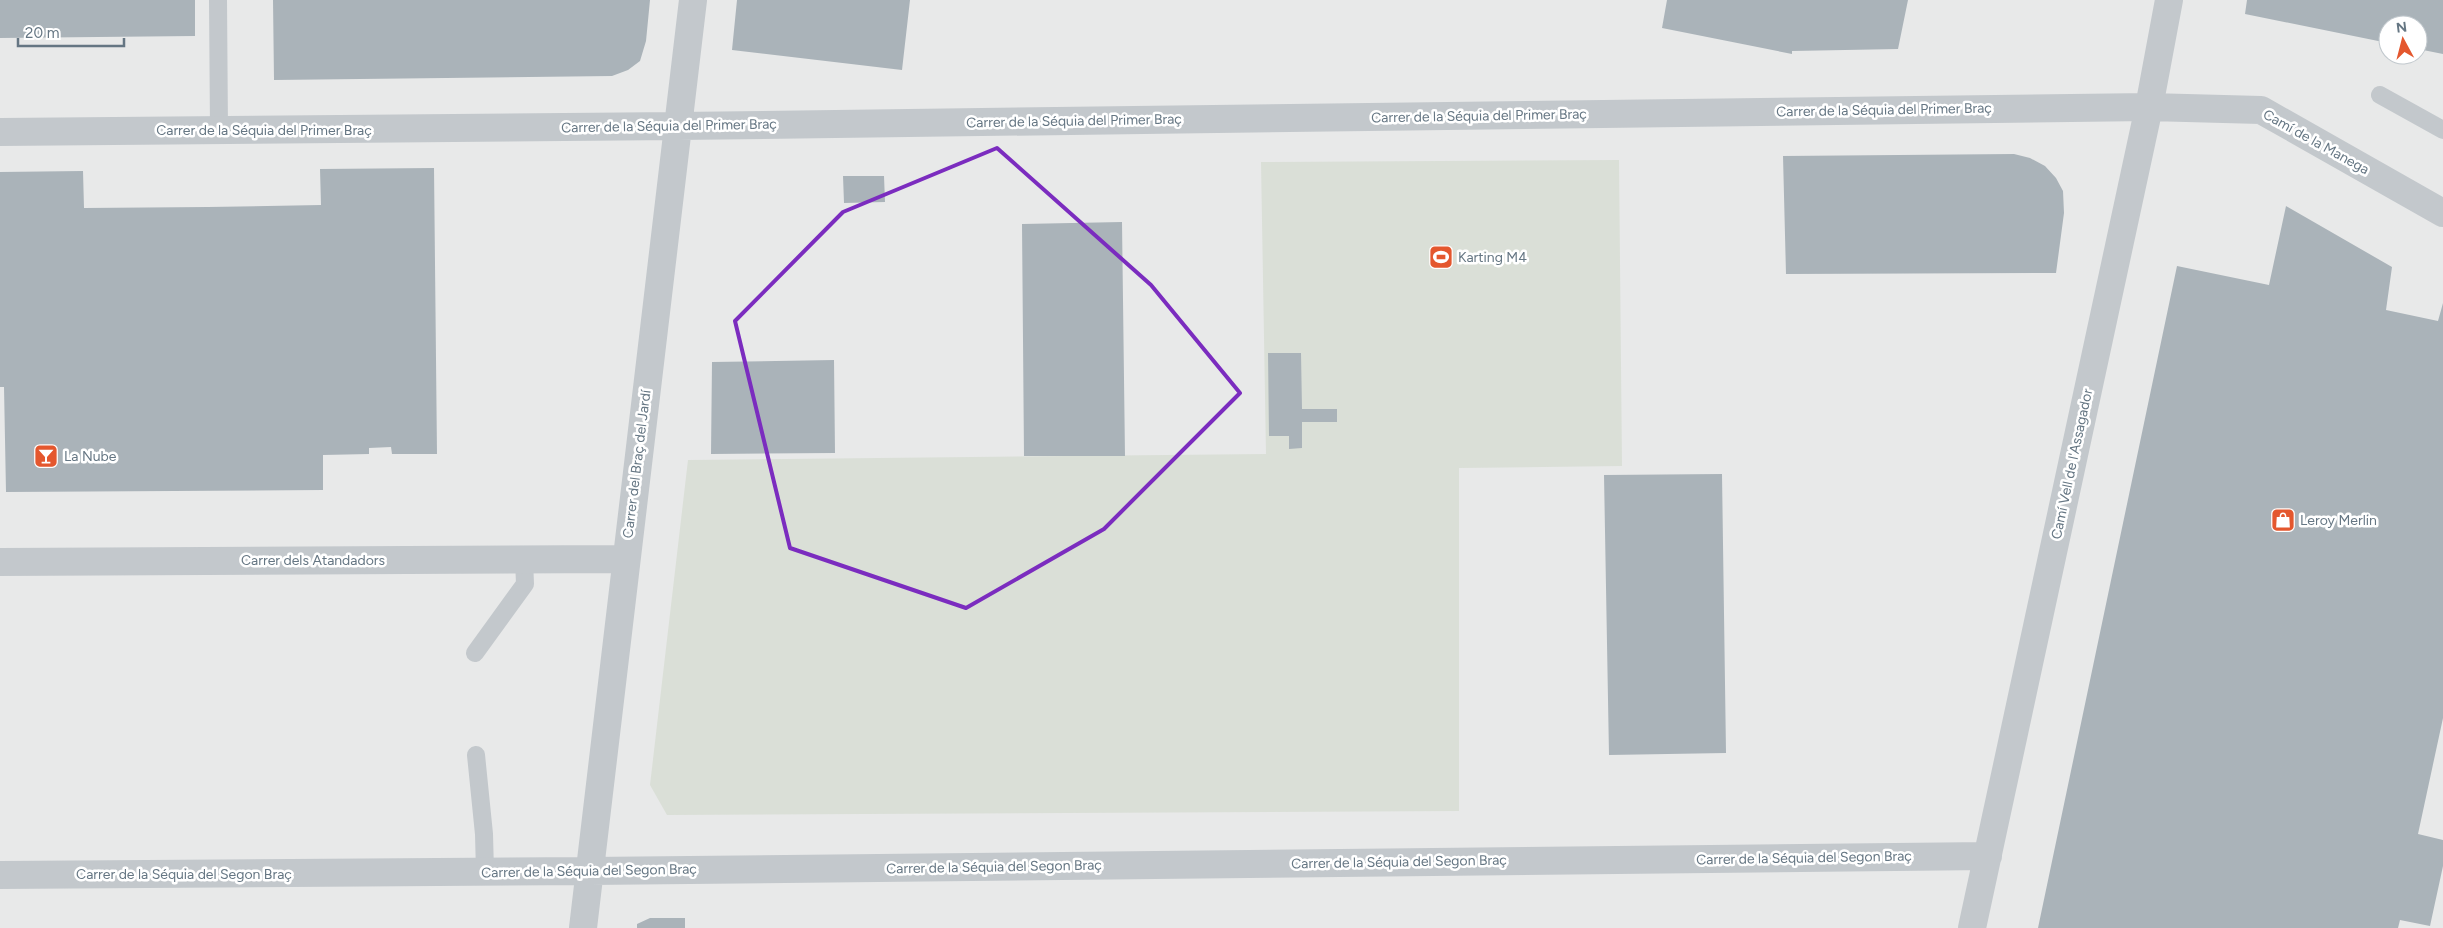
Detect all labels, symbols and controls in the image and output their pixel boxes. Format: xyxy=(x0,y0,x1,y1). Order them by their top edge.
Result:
scale bar xyxy=(18,15,124,47)
north arrow xyxy=(2378,15,2428,65)
text: N xyxy=(2395,18,2408,37)
text: 20 m xyxy=(25,24,59,42)
street label: Carrer de la Séquia del Primer Braç xyxy=(1776,100,1992,120)
street label: Carrer de la Séquia del Primer Braç xyxy=(1371,106,1587,126)
street label: Camí de la Manega xyxy=(2260,106,2372,178)
street label: Carrer de la Séquia del Primer Braç xyxy=(966,111,1182,131)
street label: Carrer de la Séquia del Primer Braç xyxy=(561,116,777,136)
street label: Carrer de la Séquia del Primer Braç xyxy=(156,122,372,139)
sports icon: Karting M4 xyxy=(1428,244,1454,270)
place label: Karting M4 xyxy=(1458,249,1527,266)
street label: Camí Vell de l'Assagador xyxy=(2048,387,2096,541)
street label: Carrer del Braç del Jardí xyxy=(619,388,655,539)
bar icon: La Nube xyxy=(33,443,59,469)
place label: La Nube xyxy=(64,448,117,465)
shop icon: Leroy Merlin xyxy=(2270,507,2296,533)
place label: Leroy Merlin xyxy=(2300,512,2377,529)
street label: Carrer dels Atandadors xyxy=(241,552,385,569)
street label: Carrer de la Séquia del Segon Braç xyxy=(1696,848,1912,868)
street label: Carrer de la Séquia del Segon Braç xyxy=(1291,852,1507,872)
street label: Carrer de la Séquia del Segon Braç xyxy=(886,857,1102,877)
street label: Carrer de la Séquia del Segon Braç xyxy=(481,861,697,881)
street label: Carrer de la Séquia del Segon Braç xyxy=(76,866,292,883)

